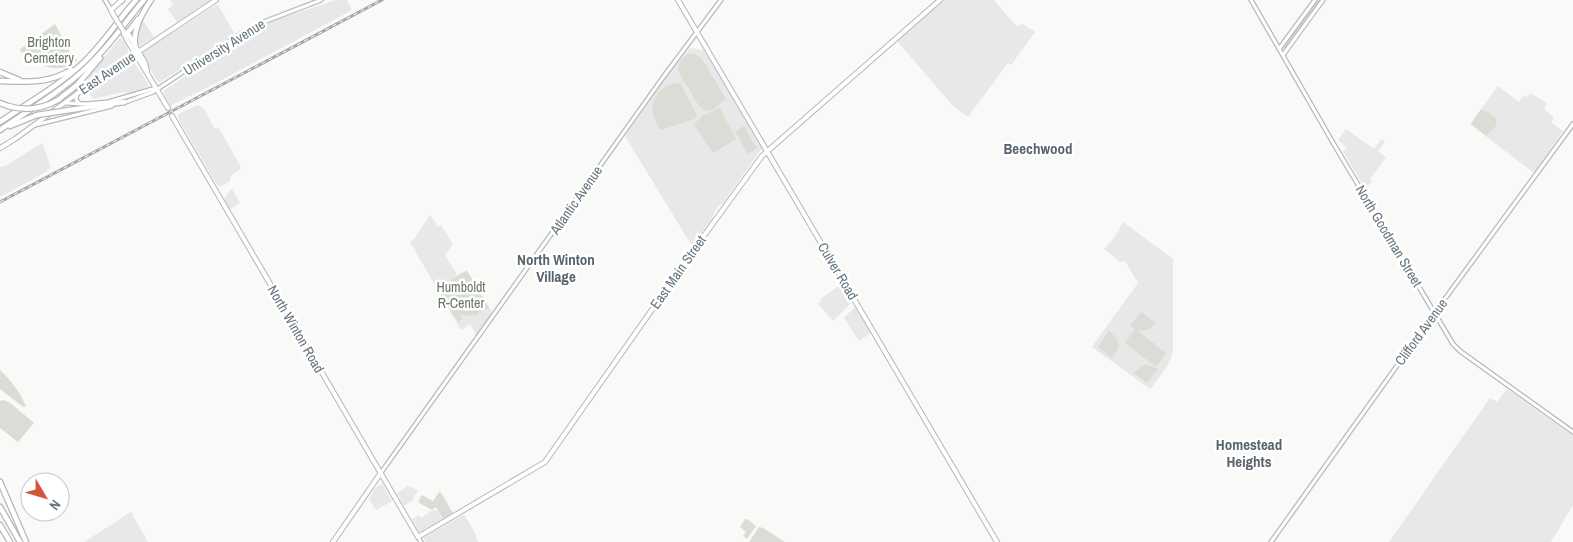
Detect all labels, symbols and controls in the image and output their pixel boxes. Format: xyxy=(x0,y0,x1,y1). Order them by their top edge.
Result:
street label: University Avenue xyxy=(180,15,268,79)
park label: Brighton Cemetery xyxy=(24,33,74,67)
street label: East Avenue xyxy=(75,48,139,98)
district label: Beechwood xyxy=(1003,138,1073,159)
street label: Atlantic Avenue xyxy=(545,162,606,239)
street label: North Goodman Street xyxy=(1352,182,1426,290)
street label: East Main Street xyxy=(646,232,710,312)
street label: Culver Road xyxy=(814,239,862,303)
district label: North Winton Village xyxy=(517,249,595,287)
park label: Humboldt R-Center xyxy=(436,278,486,312)
street label: North Winton Road xyxy=(264,282,328,376)
street label: Clifford Avenue xyxy=(1391,295,1451,369)
district label: Homestead Heights xyxy=(1216,434,1282,472)
north arrow xyxy=(20,472,70,522)
text: N xyxy=(46,496,65,514)

